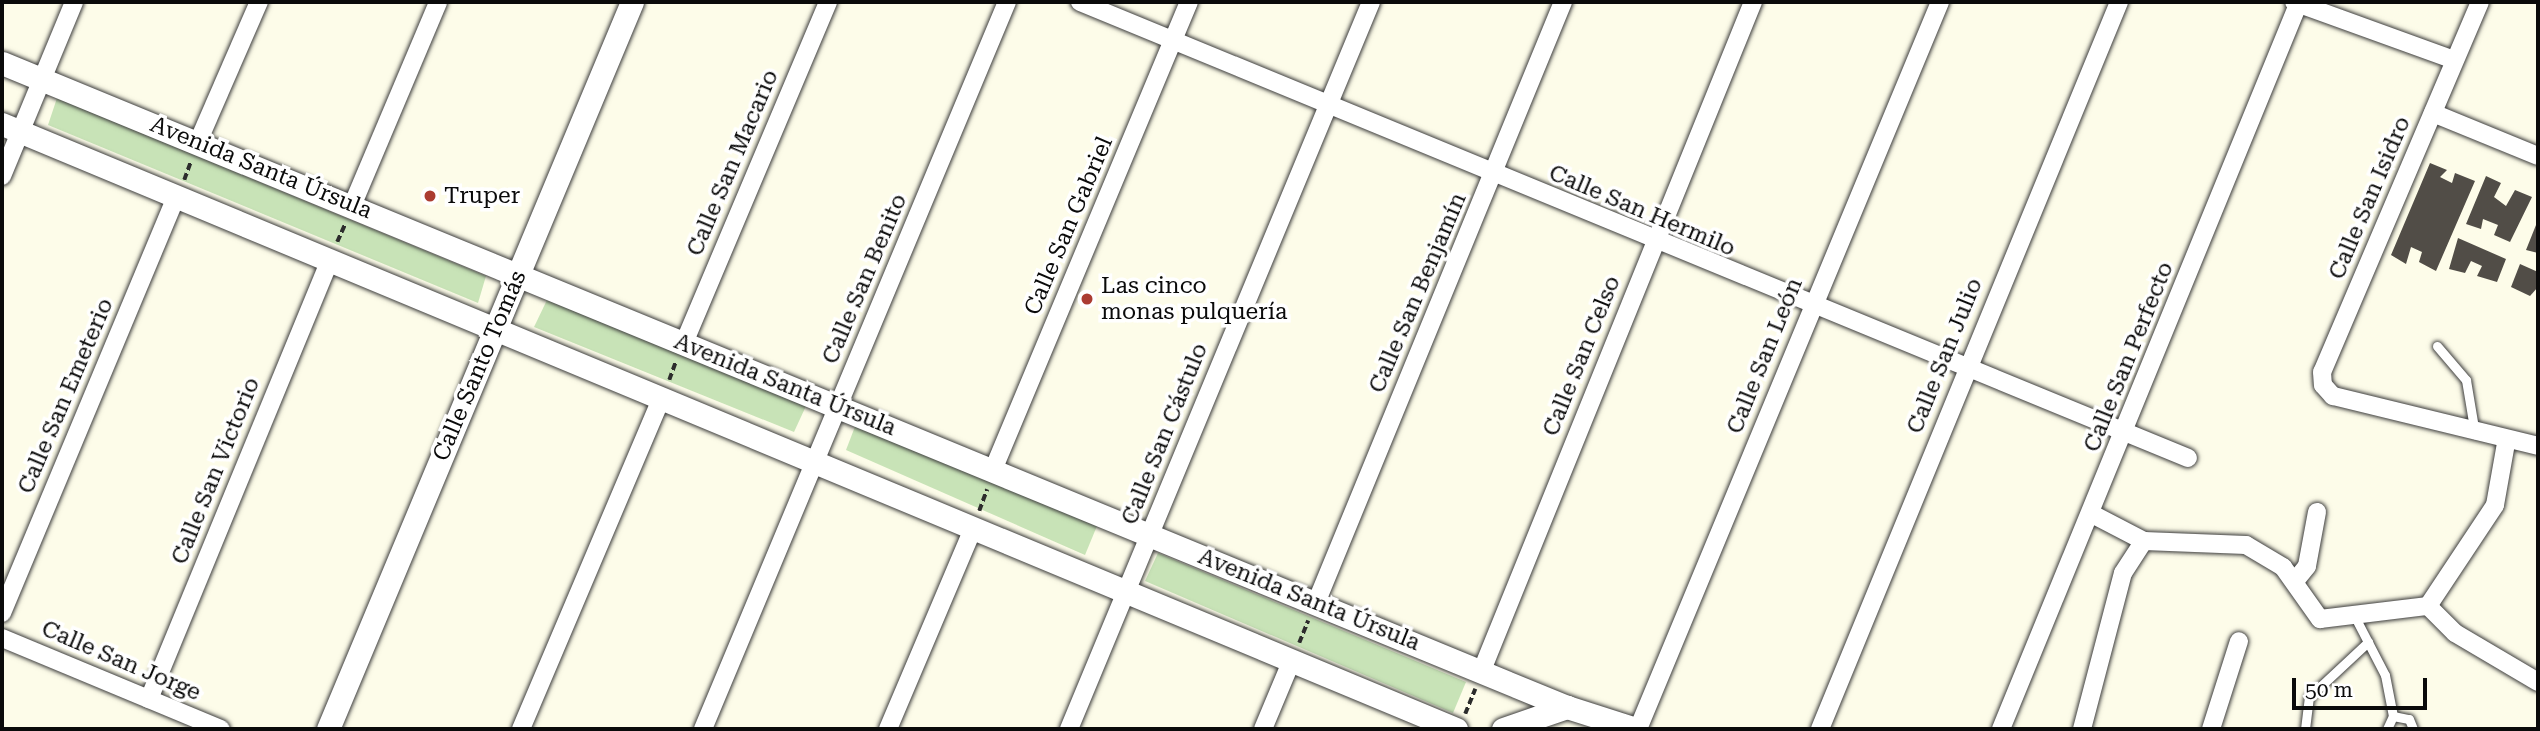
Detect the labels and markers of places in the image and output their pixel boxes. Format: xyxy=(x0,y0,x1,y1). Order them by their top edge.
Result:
place label: Truper xyxy=(444,182,520,210)
marker: Truper xyxy=(422,188,438,204)
place label: Las cinco monas pulquería xyxy=(1101,272,1288,326)
marker: Las cinco monas pulquería xyxy=(1079,291,1095,307)

